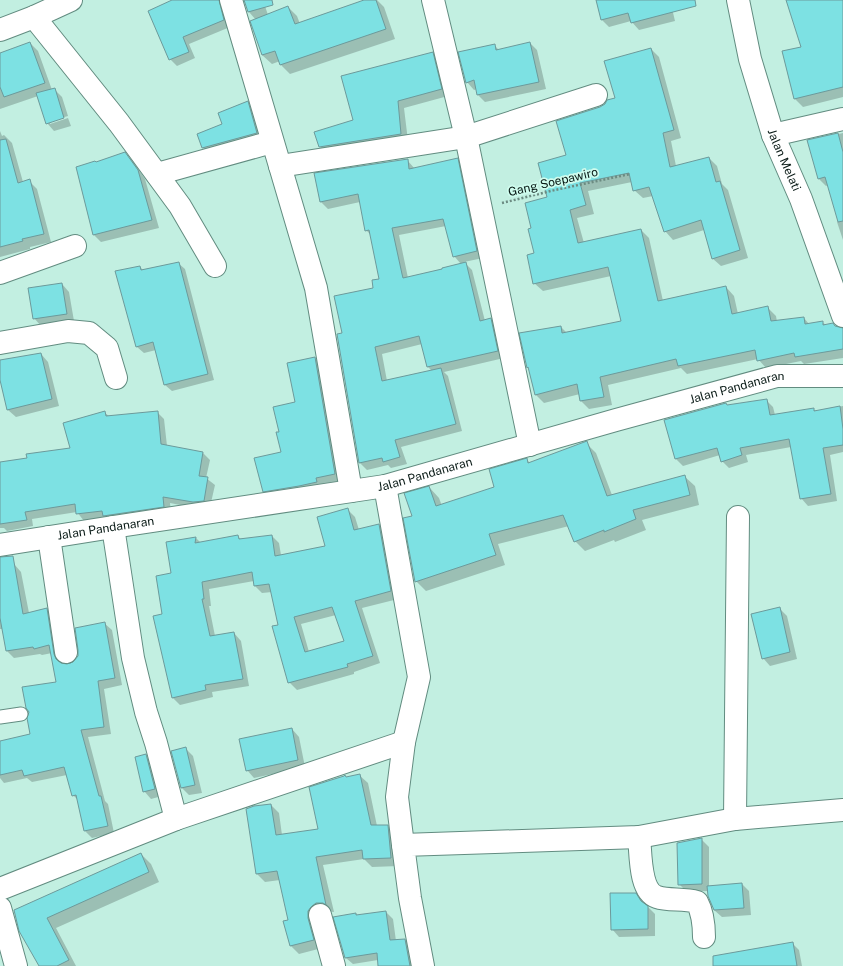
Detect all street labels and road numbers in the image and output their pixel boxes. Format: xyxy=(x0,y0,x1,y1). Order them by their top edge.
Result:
street label: Jalan Melati xyxy=(765,127,804,193)
street label: Gang Soepawiro xyxy=(507,165,599,199)
street label: Jalan Pandanaran xyxy=(688,369,784,407)
street label: Jalan Pandanaran xyxy=(377,454,474,494)
street label: Jalan Pandanaran xyxy=(56,514,155,543)

